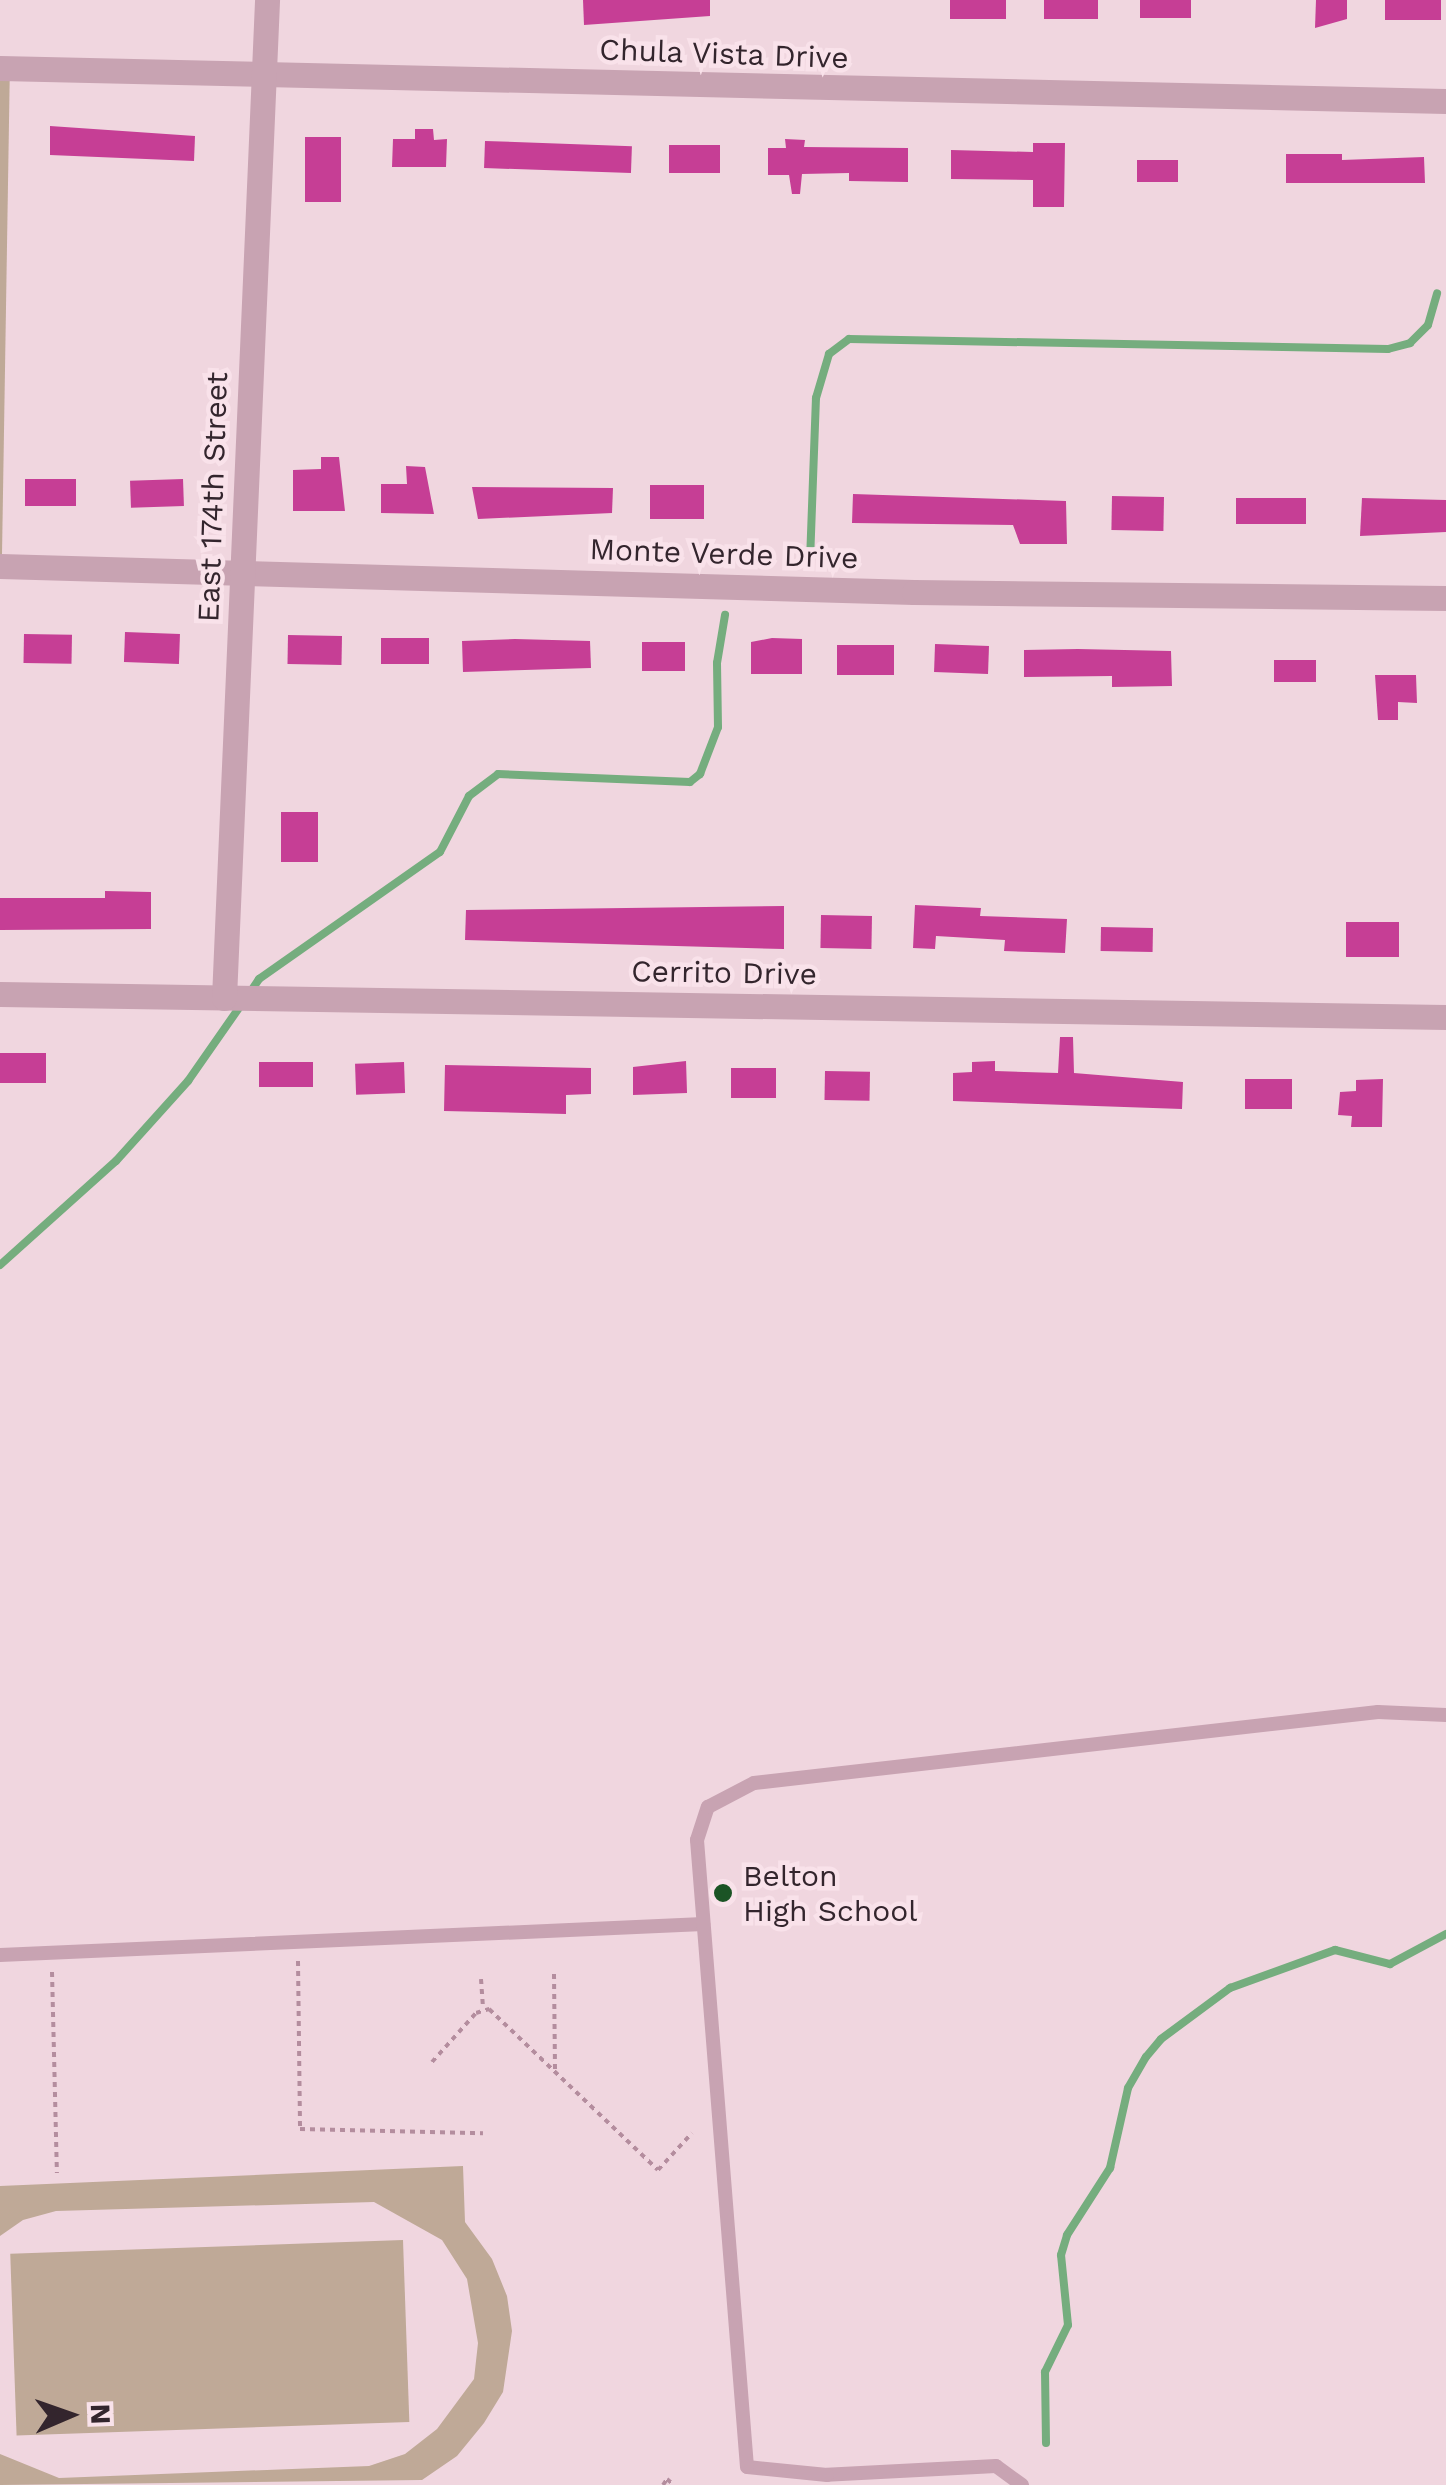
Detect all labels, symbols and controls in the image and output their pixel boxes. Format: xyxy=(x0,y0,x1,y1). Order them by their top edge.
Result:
street label: Chula Vista Drive xyxy=(598,32,850,76)
street label: East 174th Street xyxy=(191,371,235,623)
street label: Monte Verde Drive xyxy=(588,531,860,577)
street label: Cerrito Drive xyxy=(631,953,817,993)
place label: Belton High School xyxy=(743,1858,918,1928)
marker: Belton High School xyxy=(712,1882,734,1904)
north arrow xyxy=(20,2365,120,2465)
text: N xyxy=(84,2403,117,2425)

